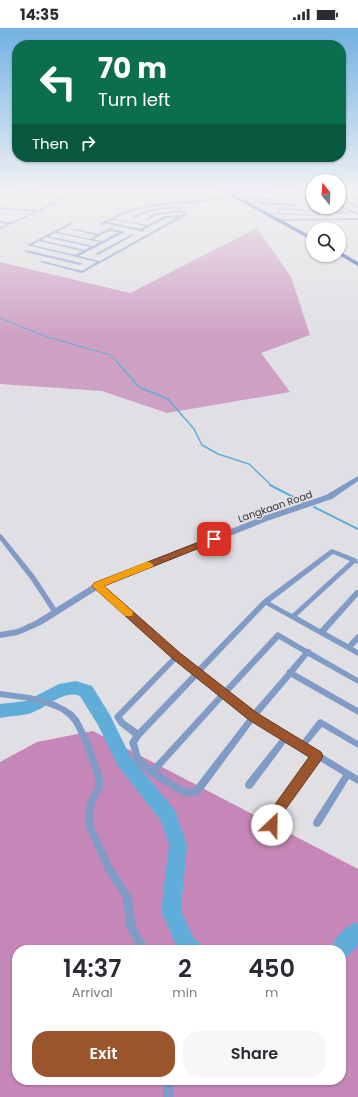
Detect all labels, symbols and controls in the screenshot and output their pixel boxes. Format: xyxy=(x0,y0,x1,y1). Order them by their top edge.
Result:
text: 14:35 xyxy=(20,4,59,25)
text: 70 m xyxy=(98,49,167,88)
icon: left xyxy=(32,56,84,108)
text: Turn left xyxy=(98,87,170,112)
icon: right xyxy=(77,132,99,154)
text: Then xyxy=(32,133,69,154)
north arrow xyxy=(306,174,346,214)
map controls xyxy=(306,174,346,262)
button: search xyxy=(306,222,346,262)
street label: Langkaan Road xyxy=(236,487,314,526)
pin xyxy=(197,522,231,556)
icon: arrive xyxy=(203,528,225,550)
position arrow xyxy=(251,804,293,846)
text: 14:37 xyxy=(63,952,121,985)
text: 2 xyxy=(178,952,192,985)
text: 450 xyxy=(248,952,295,985)
text: Arrival xyxy=(72,983,113,1002)
text: min xyxy=(172,983,197,1002)
text: m xyxy=(265,983,278,1002)
button: Exit xyxy=(32,1031,175,1077)
button: Share xyxy=(183,1031,326,1077)

